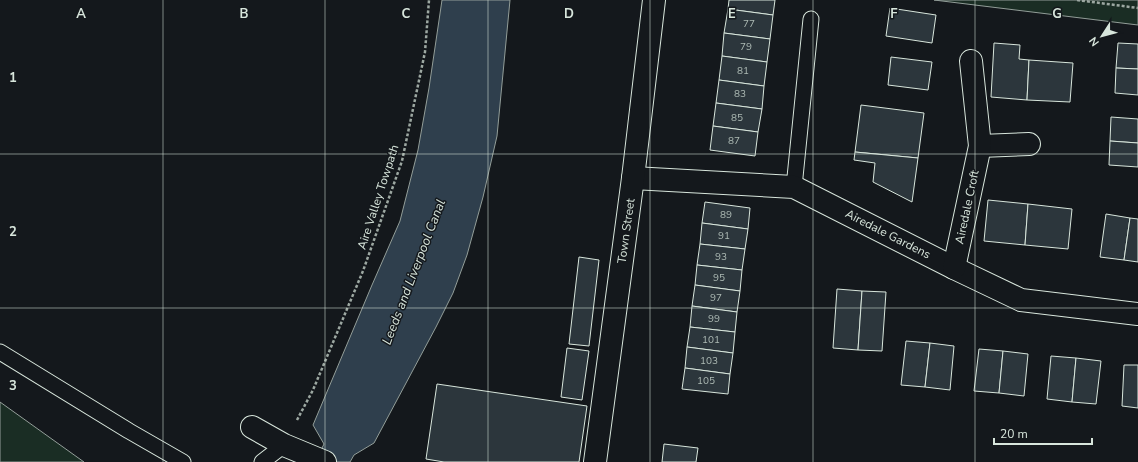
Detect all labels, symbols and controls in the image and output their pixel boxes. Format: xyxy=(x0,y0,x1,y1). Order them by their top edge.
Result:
text: A xyxy=(76,5,86,23)
text: B xyxy=(240,5,249,23)
text: C xyxy=(402,5,411,23)
text: D xyxy=(564,5,574,23)
text: E xyxy=(728,5,736,23)
text: F xyxy=(890,5,898,23)
text: G xyxy=(1052,5,1062,23)
north arrow xyxy=(1082,16,1122,56)
house number: 77 xyxy=(743,17,755,31)
text: N xyxy=(1086,34,1103,49)
house number: 79 xyxy=(740,40,752,54)
house number: 81 xyxy=(737,64,749,78)
text: 1 xyxy=(9,69,17,87)
house number: 83 xyxy=(734,87,746,101)
house number: 85 xyxy=(731,111,743,125)
house number: 87 xyxy=(728,134,740,148)
street label: Aire Valley Towpath xyxy=(354,143,402,251)
street label: Airedale Croft xyxy=(951,168,983,245)
water label: Leeds and Liverpool Canal xyxy=(378,197,450,347)
street label: Town Street xyxy=(614,197,639,265)
street label: Airedale Gardens xyxy=(843,206,934,263)
house number: 89 xyxy=(720,208,732,222)
text: 2 xyxy=(9,223,17,241)
house number: 91 xyxy=(718,229,730,243)
house number: 93 xyxy=(715,250,727,264)
house number: 95 xyxy=(713,271,725,285)
house number: 97 xyxy=(710,291,722,305)
house number: 99 xyxy=(708,312,720,326)
house number: 101 xyxy=(702,333,720,347)
house number: 103 xyxy=(700,354,718,368)
house number: 105 xyxy=(697,374,715,388)
text: 3 xyxy=(9,377,17,395)
scale bar xyxy=(994,420,1092,446)
text: 20 m xyxy=(1000,426,1028,442)

